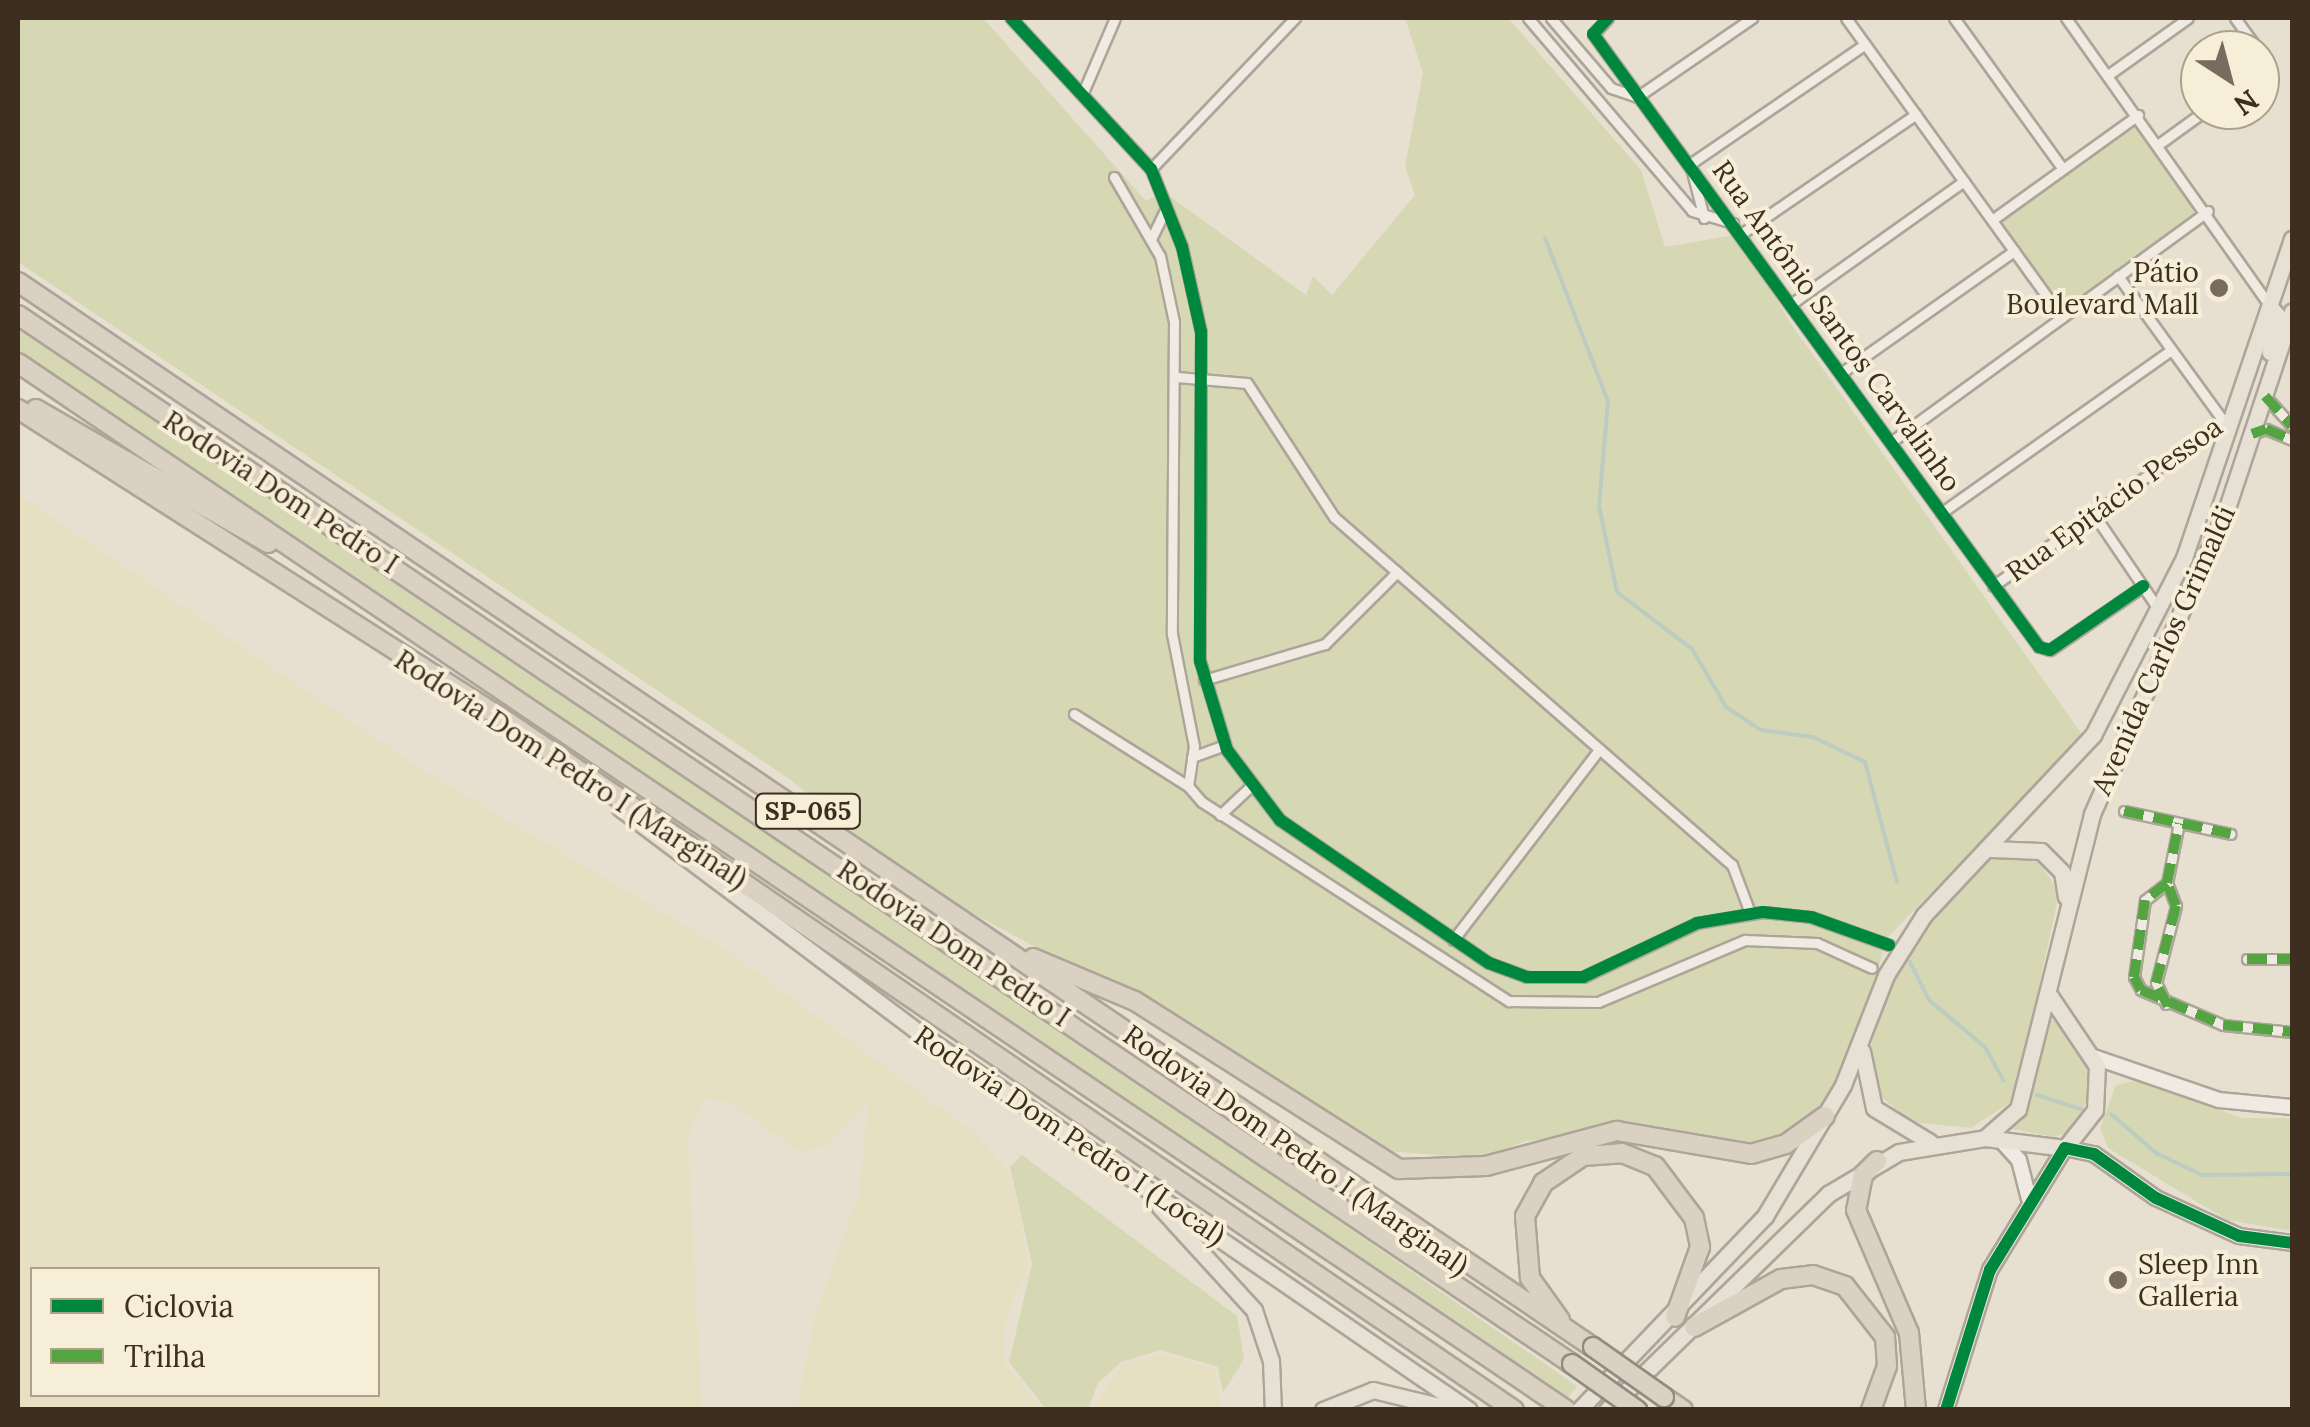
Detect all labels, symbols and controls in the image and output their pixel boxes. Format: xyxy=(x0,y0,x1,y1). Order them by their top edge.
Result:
north arrow xyxy=(2180,30,2280,130)
text: N xyxy=(2227,82,2266,124)
street label: Rua Antônio Santos Carvalinho xyxy=(1706,154,1968,498)
place label: Pátio Boulevard Mall xyxy=(2006,255,2199,321)
marker: Pátio Boulevard Mall xyxy=(2208,277,2230,299)
street label: Rodovia Dom Pedro I xyxy=(157,403,405,581)
street label: Rua Epitácio Pessoa xyxy=(1999,409,2229,589)
street label: Avenida Carlos Grimaldi xyxy=(2084,500,2242,800)
street label: Rodovia Dom Pedro I (Marginal) xyxy=(389,642,753,896)
road number: SP-065 xyxy=(753,791,863,831)
street label: Rodovia Dom Pedro I xyxy=(831,853,1077,1033)
street label: Rodovia Dom Pedro I (Local) xyxy=(908,1018,1232,1252)
street label: Rodovia Dom Pedro I (Marginal) xyxy=(1117,1018,1475,1282)
place label: Sleep Inn Galleria xyxy=(2138,1247,2259,1313)
legend xyxy=(30,1267,380,1397)
marker: Sleep Inn Galleria xyxy=(2107,1269,2129,1291)
text: Ciclovia xyxy=(124,1287,234,1325)
text: Trilha xyxy=(124,1337,206,1375)

